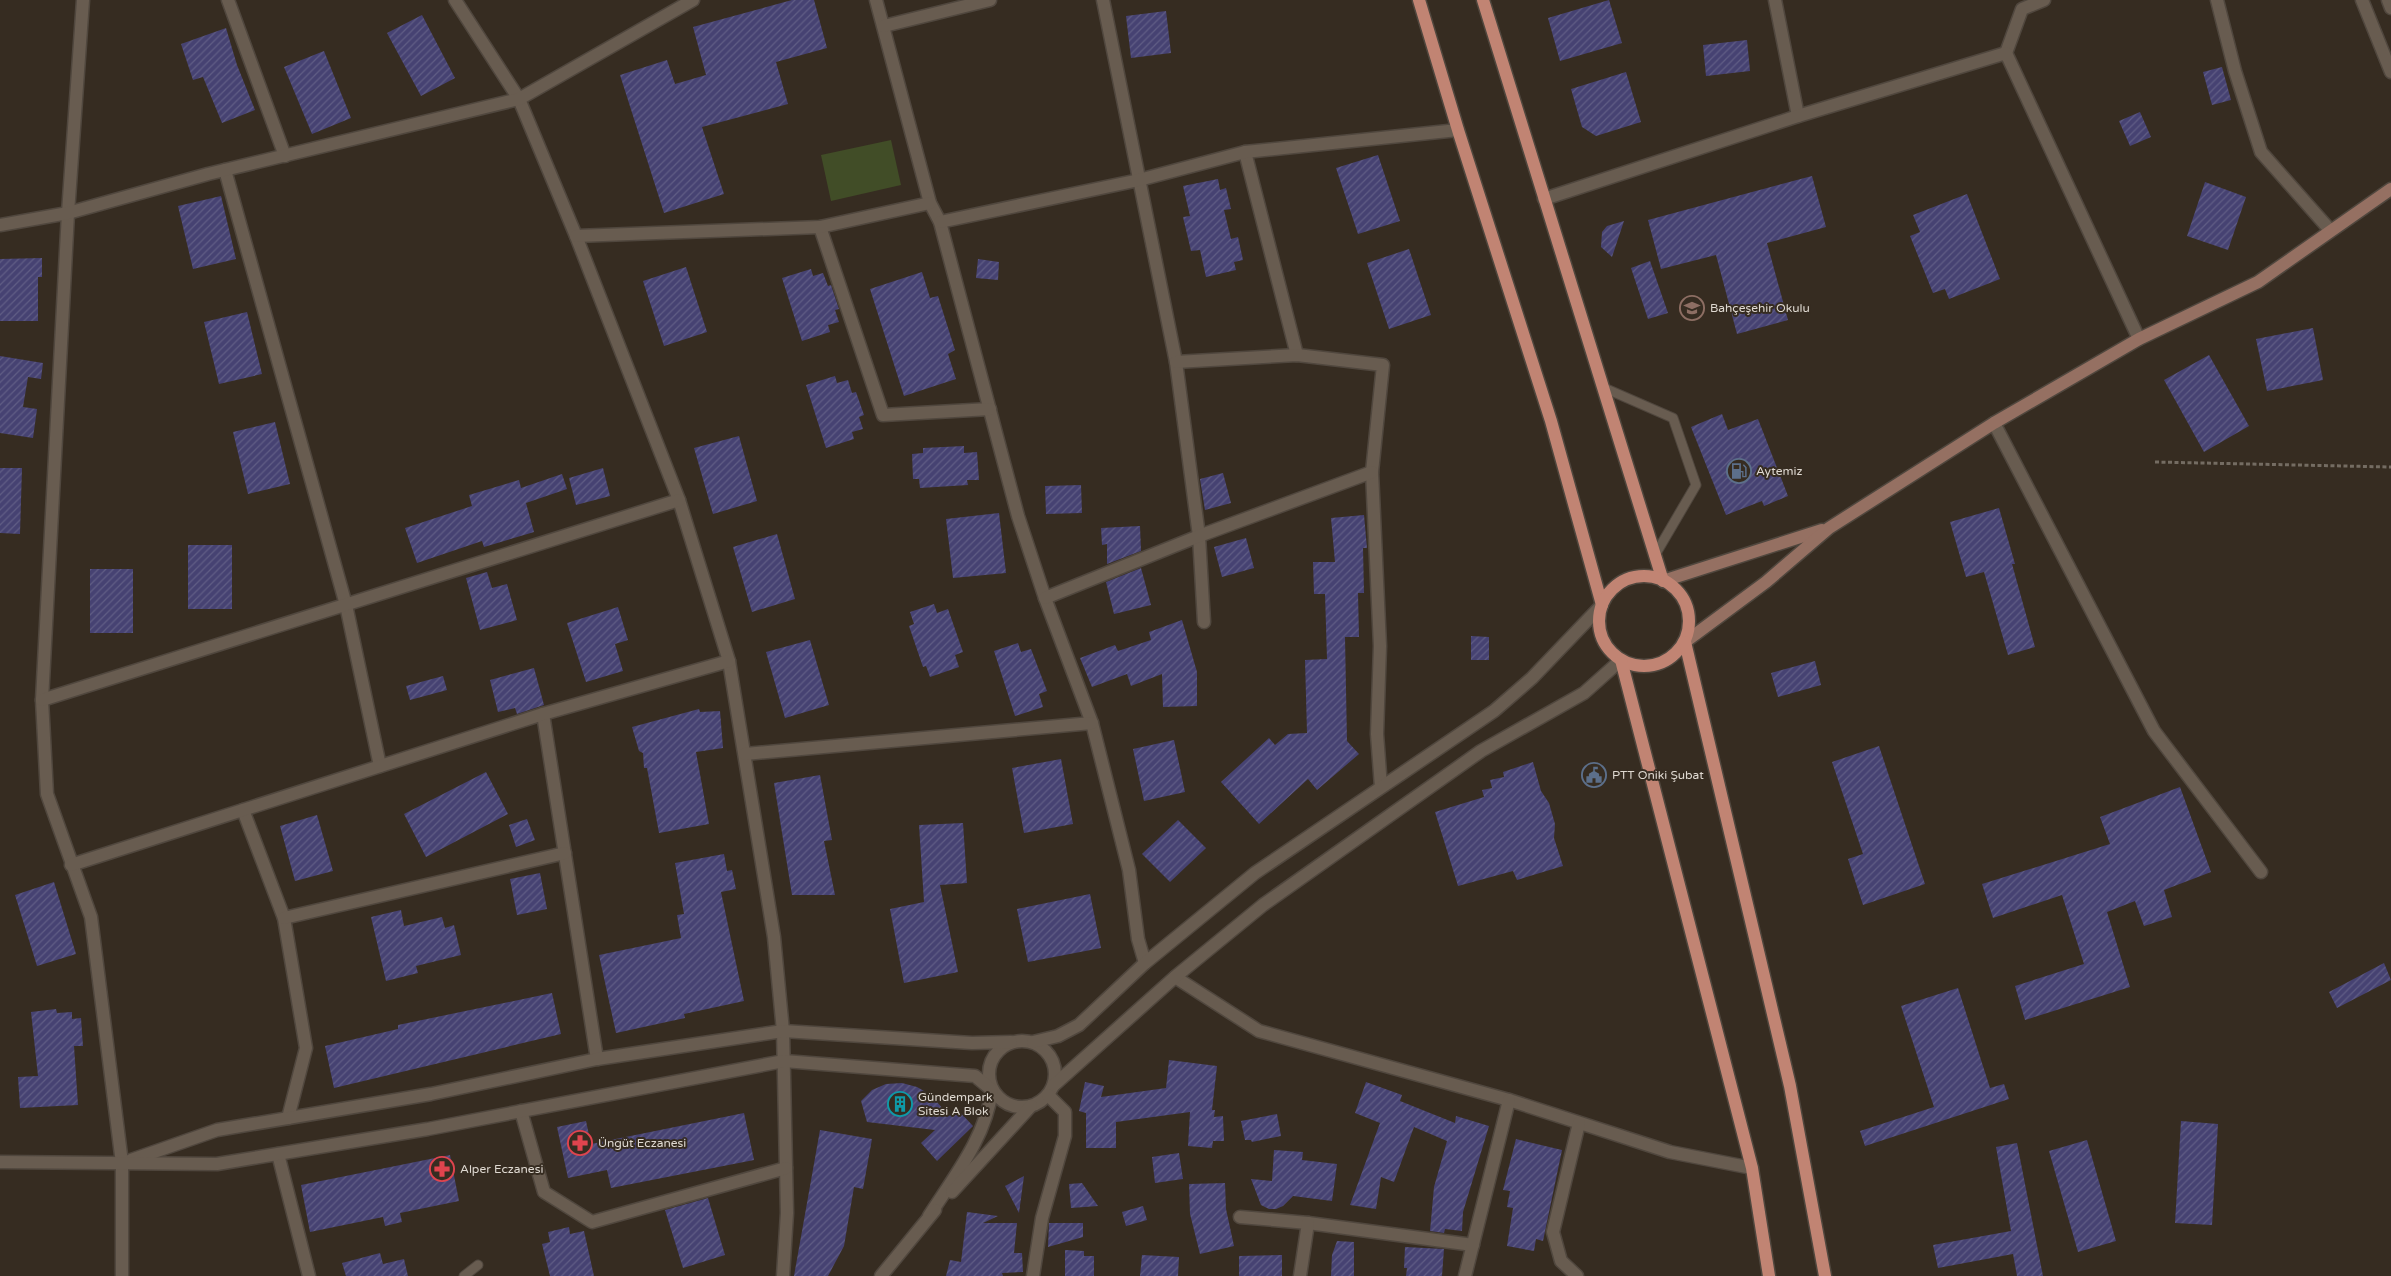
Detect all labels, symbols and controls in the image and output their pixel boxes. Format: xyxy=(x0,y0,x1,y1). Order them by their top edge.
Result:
school or university icon: Bahçeşehir Okulu xyxy=(1679,295,1705,321)
place label: Bahçeşehir Okulu xyxy=(1710,301,1810,315)
fuel station icon: Aytemiz xyxy=(1726,458,1752,484)
place label: Aytemiz xyxy=(1756,464,1803,478)
public building icon: PTT Oniki Şubat xyxy=(1581,762,1607,788)
place label: PTT Oniki Şubat xyxy=(1612,768,1704,782)
place label: Gündempark Sitesi A Blok xyxy=(918,1090,993,1118)
building icon: Gündempark Sitesi A Blok xyxy=(887,1091,913,1117)
pharmacy icon: Üngüt Eczanesi xyxy=(567,1130,593,1156)
place label: Üngüt Eczanesi xyxy=(598,1136,686,1150)
pharmacy icon: Alper Eczanesi xyxy=(429,1156,455,1182)
place label: Alper Eczanesi xyxy=(460,1162,543,1176)

